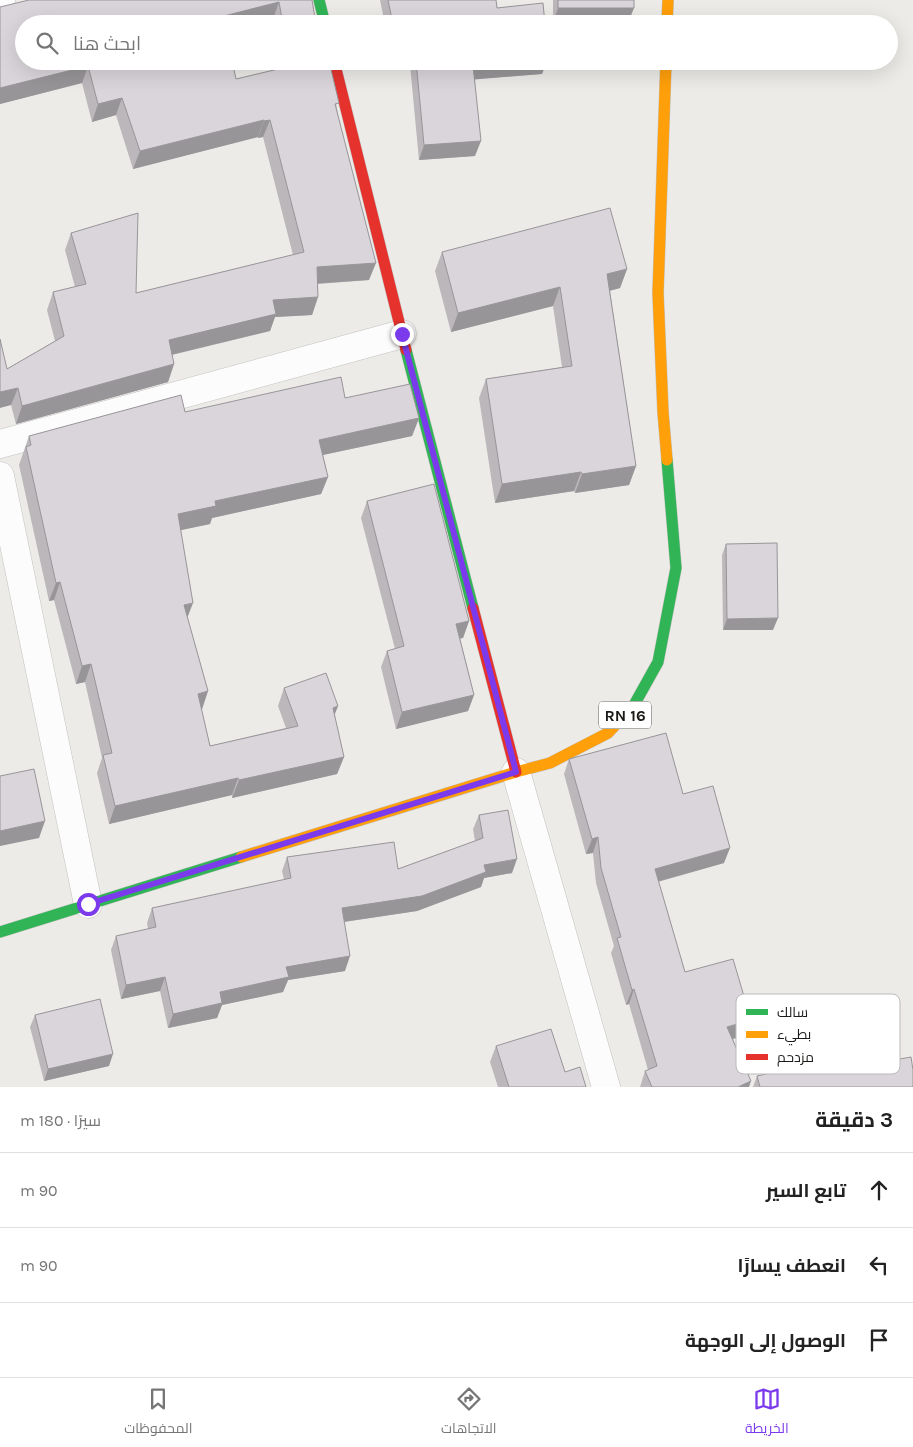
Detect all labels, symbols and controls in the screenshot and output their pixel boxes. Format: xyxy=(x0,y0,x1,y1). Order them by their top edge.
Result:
search box xyxy=(15,15,898,70)
icon: search xyxy=(33,29,61,57)
text: ابحث هنا xyxy=(73,33,141,55)
route end xyxy=(391,323,414,346)
road number: RN 16 xyxy=(599,702,651,728)
route start xyxy=(77,893,100,916)
legend xyxy=(736,994,900,1074)
text: سالك xyxy=(777,1004,808,1021)
text: بطيء xyxy=(777,1026,811,1046)
text: مزدحم xyxy=(777,1049,814,1067)
text: 3 دقيقة xyxy=(815,1108,893,1132)
text: سيرًا · 180 m xyxy=(20,1111,101,1130)
icon: ahead xyxy=(865,1176,893,1204)
text: تابع السير xyxy=(766,1180,846,1202)
text: 90 m xyxy=(20,1181,58,1200)
icon: left xyxy=(865,1251,893,1279)
text: انعطف يسارًا xyxy=(738,1255,846,1277)
text: 90 m xyxy=(20,1256,58,1275)
icon: arrive xyxy=(865,1326,893,1354)
text: الوصول إلى الوجهة xyxy=(685,1330,846,1352)
tab: المحفوظات xyxy=(124,1385,192,1441)
tab: الاتجاهات xyxy=(441,1385,496,1441)
tab: الخريطة xyxy=(745,1385,789,1441)

